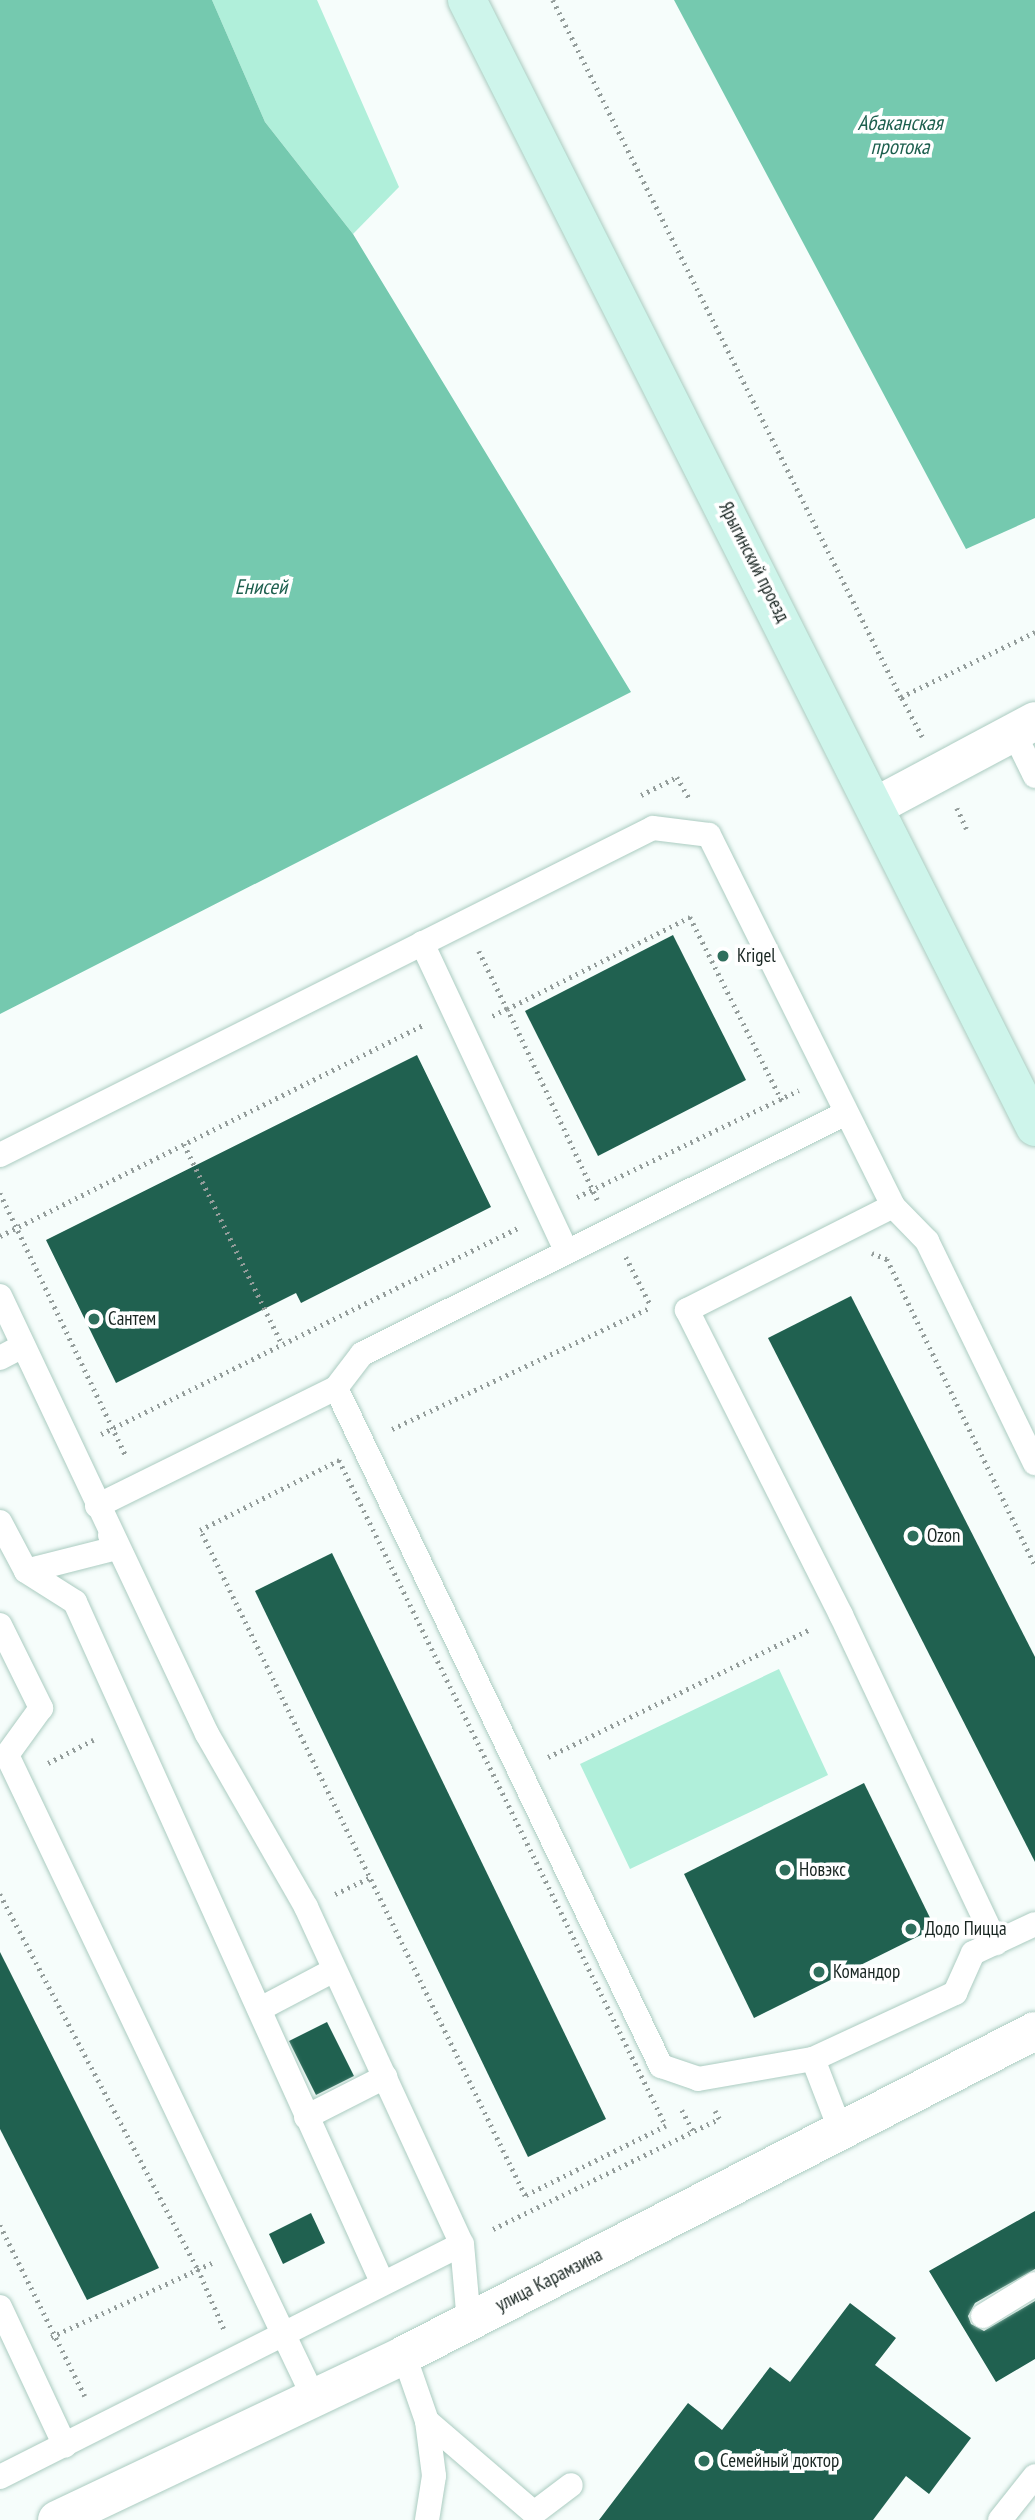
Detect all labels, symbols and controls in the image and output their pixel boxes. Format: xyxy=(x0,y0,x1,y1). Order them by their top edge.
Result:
water label: Абаканская протока xyxy=(857,110,943,160)
street label: Ярыгинский проезд xyxy=(714,498,794,626)
water label: Енисей xyxy=(235,574,287,600)
place label: Krigel xyxy=(737,945,776,967)
marker: Krigel xyxy=(715,948,731,964)
place label: Сантем xyxy=(108,1308,156,1330)
marker: Сантем xyxy=(86,1311,102,1327)
place label: Ozon xyxy=(927,1525,960,1547)
marker: Ozon xyxy=(905,1528,921,1544)
place label: Новэкс xyxy=(799,1859,846,1881)
marker: Новэкс xyxy=(777,1862,793,1878)
place label: Додо Пицца xyxy=(925,1918,1006,1940)
marker: Додо Пицца xyxy=(903,1921,919,1937)
place label: Командор xyxy=(833,1961,900,1983)
marker: Командор xyxy=(811,1964,827,1980)
street label: улица Карамзина xyxy=(492,2243,606,2317)
place label: Семейный доктор xyxy=(720,2450,839,2472)
marker: Семейный доктор xyxy=(694,2451,714,2471)

